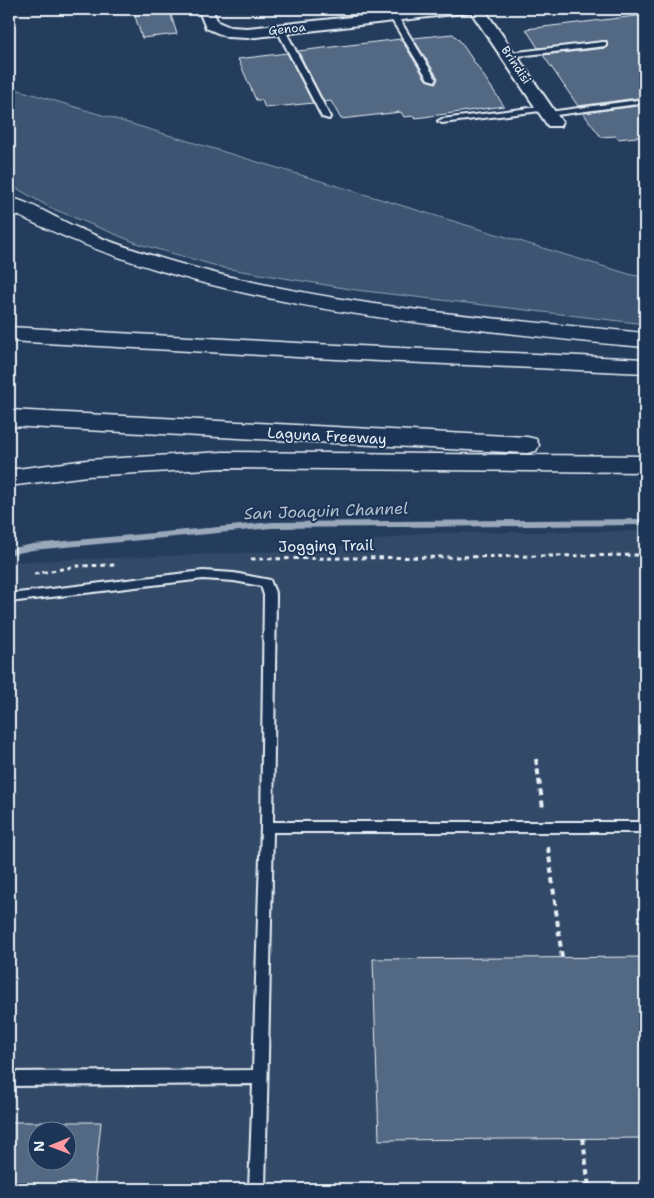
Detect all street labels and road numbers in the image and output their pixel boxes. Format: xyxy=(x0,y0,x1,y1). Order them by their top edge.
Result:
street label: Genoa xyxy=(267,19,307,39)
street label: Brindisi xyxy=(497,43,535,87)
street label: Laguna Freeway xyxy=(267,423,387,449)
street label: Jogging Trail xyxy=(278,535,374,557)

